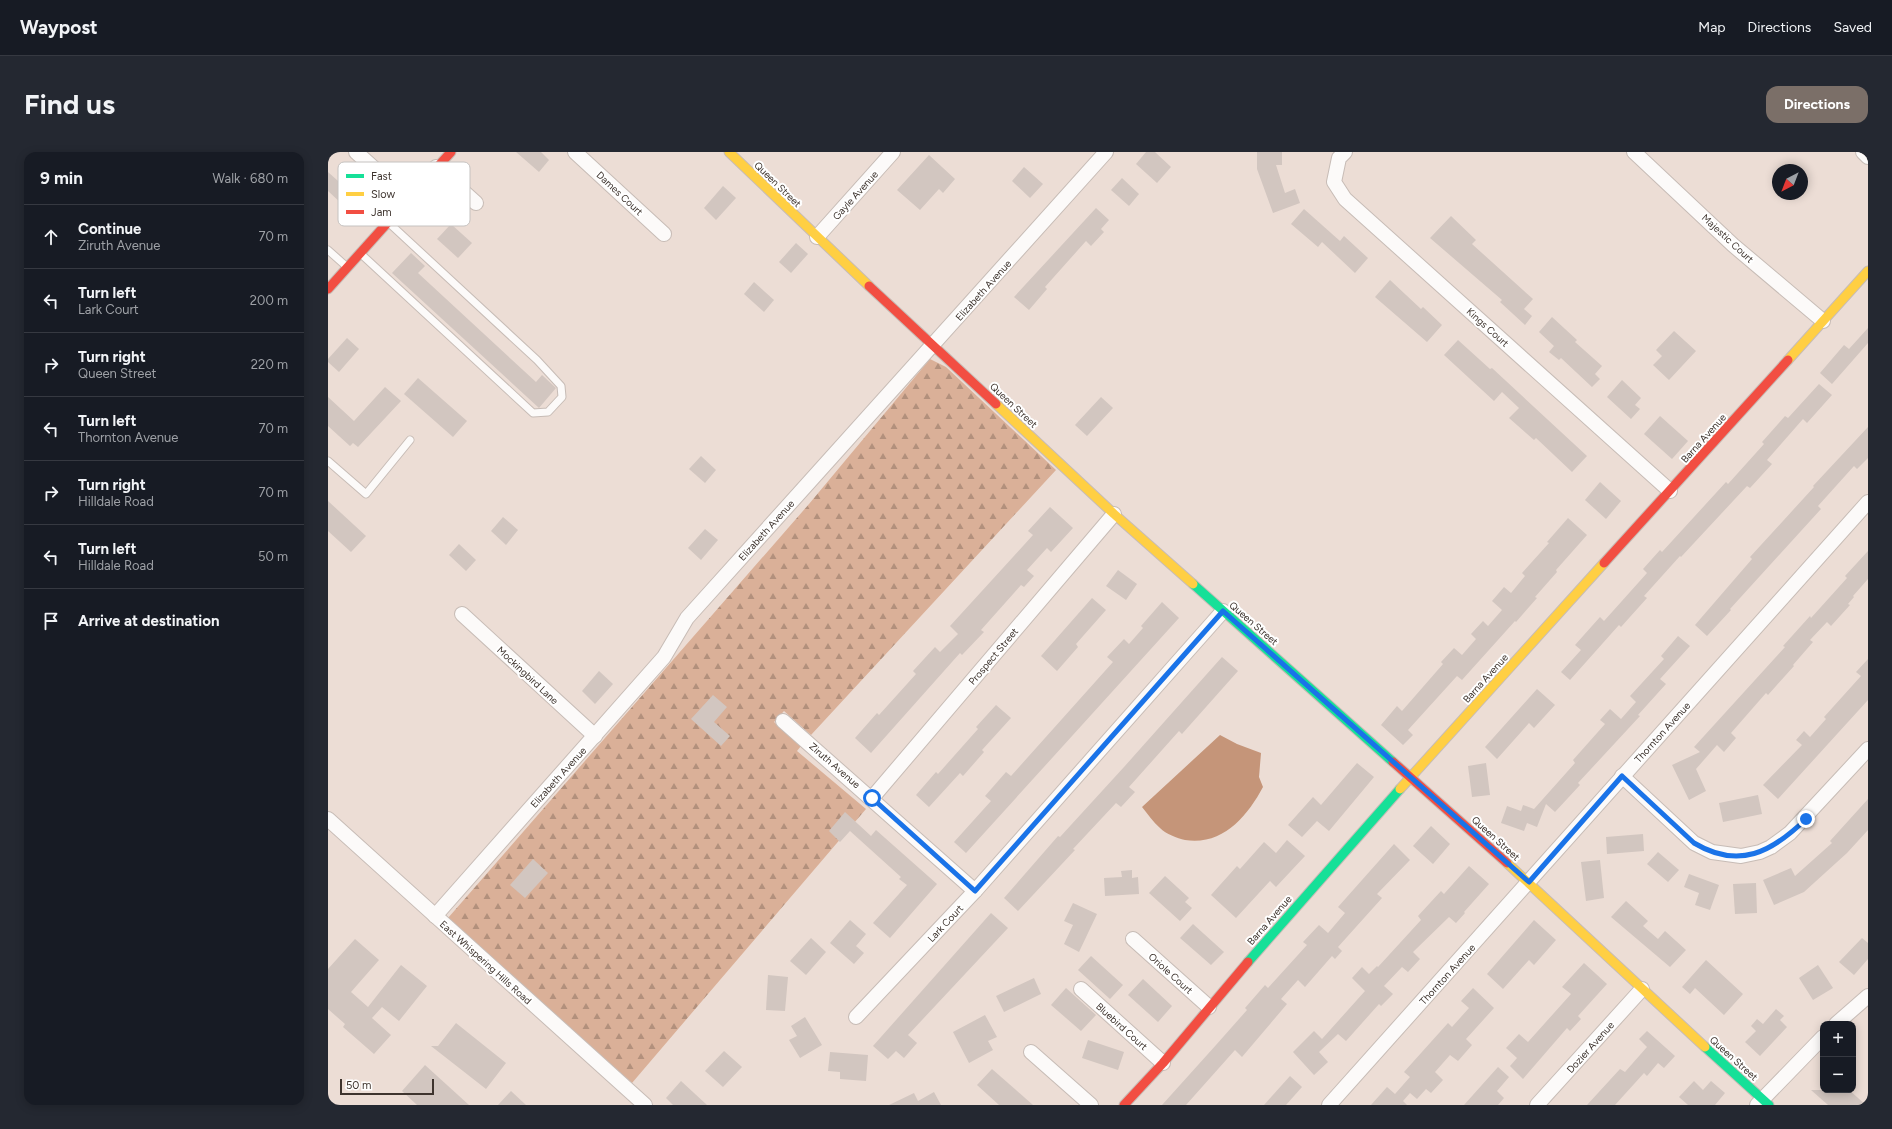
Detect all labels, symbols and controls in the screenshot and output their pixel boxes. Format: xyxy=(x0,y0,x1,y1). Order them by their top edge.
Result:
text: Waypost xyxy=(20,16,98,39)
text: Map xyxy=(1698,19,1726,36)
text: Directions xyxy=(1748,19,1811,36)
text: Saved xyxy=(1833,19,1872,36)
button: Directions xyxy=(1766,86,1868,123)
text: Find us xyxy=(24,87,115,121)
street label: Queen Street xyxy=(751,159,804,210)
legend xyxy=(338,162,470,226)
north arrow xyxy=(1772,164,1808,200)
text: 9 min xyxy=(40,168,83,188)
street label: Gayle Avenue xyxy=(830,168,881,223)
street label: Dames Court xyxy=(594,169,646,218)
text: Fast xyxy=(371,170,392,183)
text: Walk · 680 m xyxy=(213,171,288,186)
text: Slow xyxy=(371,188,395,201)
text: Jam xyxy=(371,206,392,219)
street label: Majestic Court xyxy=(1699,211,1756,266)
text: Continue xyxy=(78,220,141,238)
icon: ahead xyxy=(40,226,62,248)
text: 70 m xyxy=(258,229,288,244)
text: Ziruth Avenue xyxy=(78,238,160,253)
street label: Elizabeth Avenue xyxy=(953,257,1014,323)
text: Turn left xyxy=(78,284,136,302)
icon: left xyxy=(40,290,62,312)
text: 200 m xyxy=(250,293,288,308)
text: Lark Court xyxy=(78,302,139,317)
street label: Kings Court xyxy=(1464,305,1512,350)
text: Turn right xyxy=(78,348,146,366)
icon: right xyxy=(40,354,62,376)
text: 220 m xyxy=(251,357,288,372)
text: Queen Street xyxy=(78,366,156,381)
street label: Queen Street xyxy=(987,380,1040,431)
street label: Barna Avenue xyxy=(1678,411,1729,466)
text: Turn left xyxy=(78,412,136,430)
icon: left xyxy=(40,418,62,440)
text: 70 m xyxy=(258,421,288,436)
text: Thornton Avenue xyxy=(78,430,178,445)
text: Turn right xyxy=(78,476,146,494)
icon: right xyxy=(40,482,62,504)
text: 70 m xyxy=(258,485,288,500)
text: Hilldale Road xyxy=(78,494,154,509)
street label: Elizabeth Avenue xyxy=(736,497,797,563)
text: Turn left xyxy=(78,540,136,558)
icon: left xyxy=(40,546,62,568)
text: 50 m xyxy=(258,549,288,564)
text: Hilldale Road xyxy=(78,558,154,573)
street label: Queen Street xyxy=(1227,599,1281,648)
icon: arrive xyxy=(40,610,62,632)
text: Arrive at destination xyxy=(78,612,219,630)
street label: Prospect Street xyxy=(966,625,1021,688)
street label: Mockingbird Lane xyxy=(494,643,562,708)
street label: Barna Avenue xyxy=(1460,651,1511,706)
street label: Thornton Avenue xyxy=(1632,699,1693,765)
street label: Ziruth Avenue xyxy=(807,740,863,791)
street label: Elizabeth Avenue xyxy=(528,744,589,810)
route start xyxy=(863,789,881,807)
route end xyxy=(1797,810,1815,828)
street label: Queen Street xyxy=(1469,813,1523,864)
street label: Barna Avenue xyxy=(1244,892,1295,948)
street label: Lark Court xyxy=(925,902,966,945)
street label: East Whispering Hills Road xyxy=(437,918,535,1007)
street label: Thornton Avenue xyxy=(1417,941,1478,1007)
street label: Oriole Court xyxy=(1146,950,1196,997)
street label: Bluebird Court xyxy=(1093,1000,1150,1053)
street label: Dozier Avenue xyxy=(1564,1018,1617,1076)
map controls xyxy=(1820,1021,1856,1093)
button: + xyxy=(1820,1021,1856,1057)
street label: Queen Street xyxy=(1707,1033,1761,1084)
button: − xyxy=(1820,1057,1856,1093)
scale bar xyxy=(340,1077,434,1096)
text: 50 m xyxy=(346,1079,371,1092)

